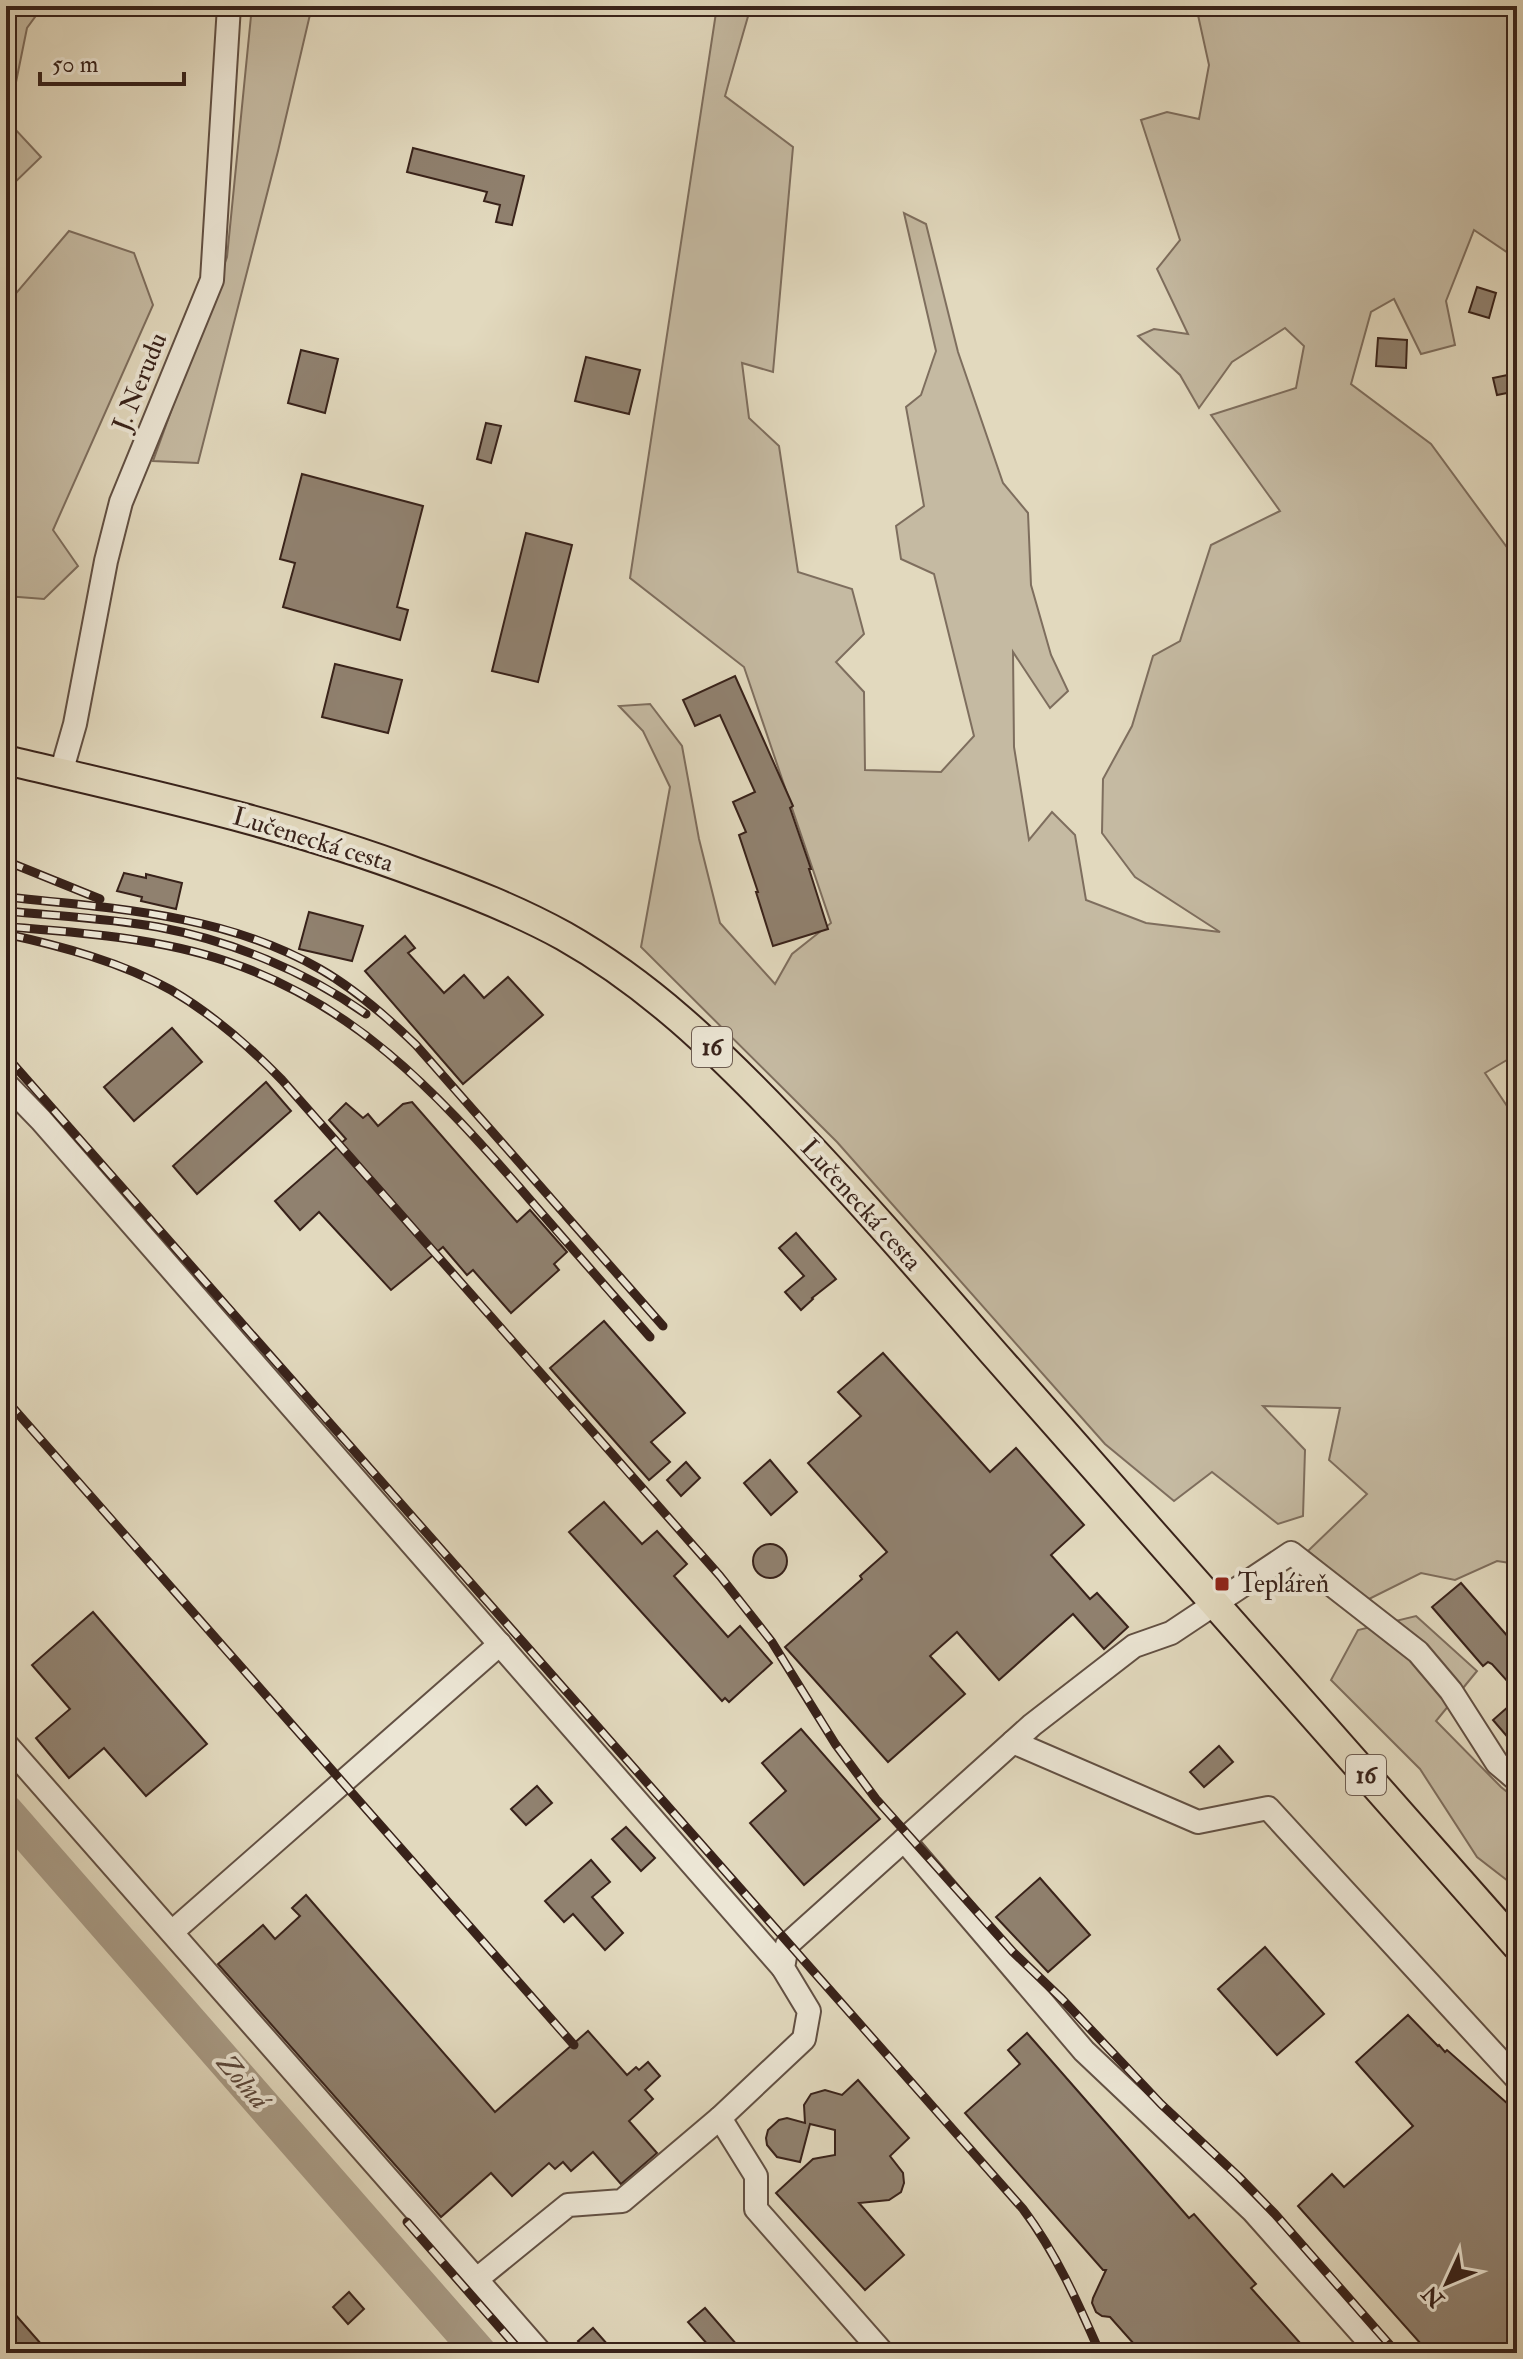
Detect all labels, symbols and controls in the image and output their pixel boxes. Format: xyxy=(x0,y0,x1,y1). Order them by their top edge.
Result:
scale bar xyxy=(40,36,184,86)
text: 50 m xyxy=(52,49,99,80)
street label: J. Nerudu xyxy=(105,328,174,437)
street label: Lučenecká cesta xyxy=(229,800,397,880)
road number: 16 xyxy=(692,1027,732,1067)
street label: Lučenecká cesta xyxy=(794,1133,929,1278)
place label: Tepláreň xyxy=(1238,1568,1329,1601)
marker: Tepláreň xyxy=(1213,1575,1231,1593)
road number: 16 xyxy=(1346,1755,1386,1795)
water label: Zolná xyxy=(208,2045,279,2119)
north arrow xyxy=(1407,2243,1487,2323)
text: N xyxy=(1416,2279,1451,2314)

